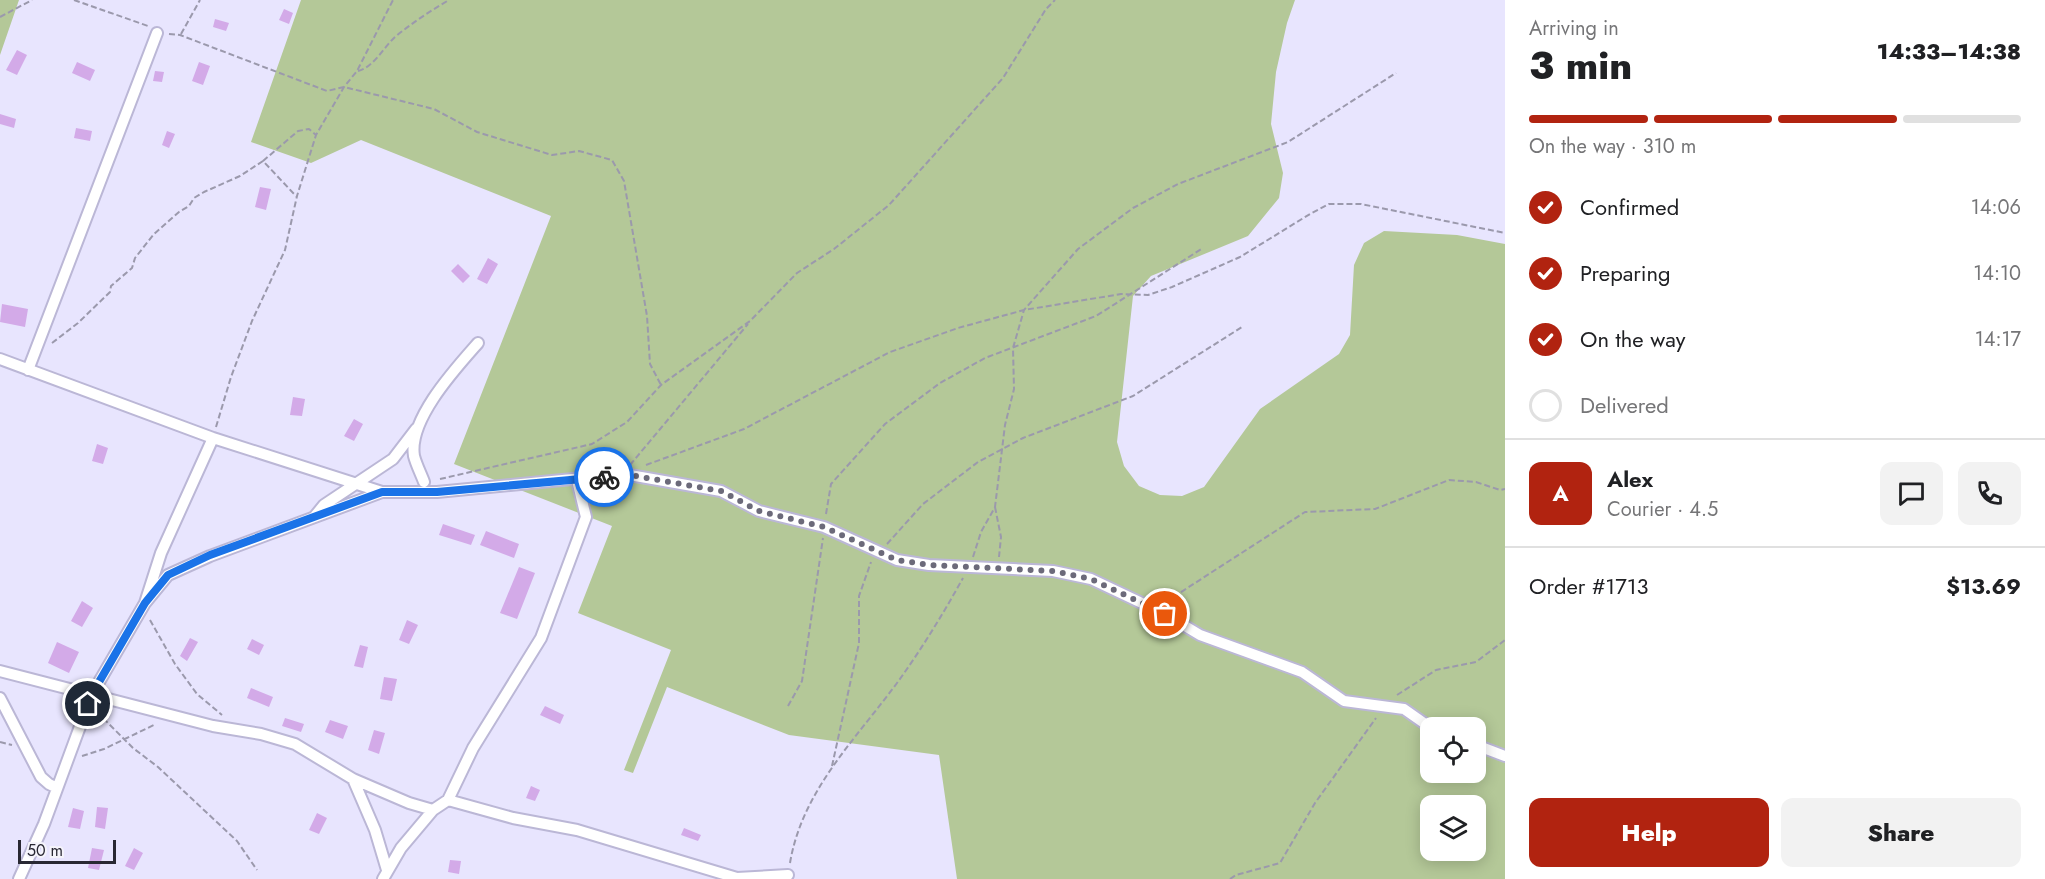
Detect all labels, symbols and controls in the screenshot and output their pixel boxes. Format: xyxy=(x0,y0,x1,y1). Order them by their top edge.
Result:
text: Arriving in xyxy=(1529,14,1619,43)
text: 14:33–14:38 xyxy=(1877,35,2021,67)
text: 3 min xyxy=(1529,37,1632,94)
text: On the way · 310 m xyxy=(1529,132,1696,161)
icon: check xyxy=(1529,191,1562,224)
text: Confirmed xyxy=(1580,191,1679,223)
text: 14:06 xyxy=(1971,193,2021,222)
icon: check xyxy=(1529,257,1562,290)
text: Preparing xyxy=(1580,257,1671,289)
text: 14:10 xyxy=(1973,259,2021,288)
icon: check xyxy=(1529,323,1562,356)
text: On the way xyxy=(1580,323,1685,355)
text: 14:17 xyxy=(1975,325,2021,354)
text: Delivered xyxy=(1580,389,1669,421)
courier xyxy=(574,447,634,507)
icon: bike xyxy=(588,461,621,494)
button: chat xyxy=(1880,462,1943,525)
button: phone xyxy=(1958,462,2021,525)
text: Alex xyxy=(1607,463,1653,495)
text: A xyxy=(1552,477,1569,509)
text: Courier · 4.5 xyxy=(1607,495,1718,524)
text: Order #1713 xyxy=(1529,570,1649,602)
text: $13.69 xyxy=(1946,570,2021,602)
pin xyxy=(1139,588,1190,639)
icon: bag xyxy=(1148,597,1181,630)
pin xyxy=(62,678,113,729)
icon: home xyxy=(71,687,104,720)
map controls xyxy=(1420,717,1486,861)
button: locate xyxy=(1420,717,1486,783)
button: layers xyxy=(1420,795,1486,861)
button: Help xyxy=(1529,798,1769,867)
button: Share xyxy=(1781,798,2021,867)
scale bar xyxy=(18,837,116,864)
text: 50 m xyxy=(27,839,63,862)

